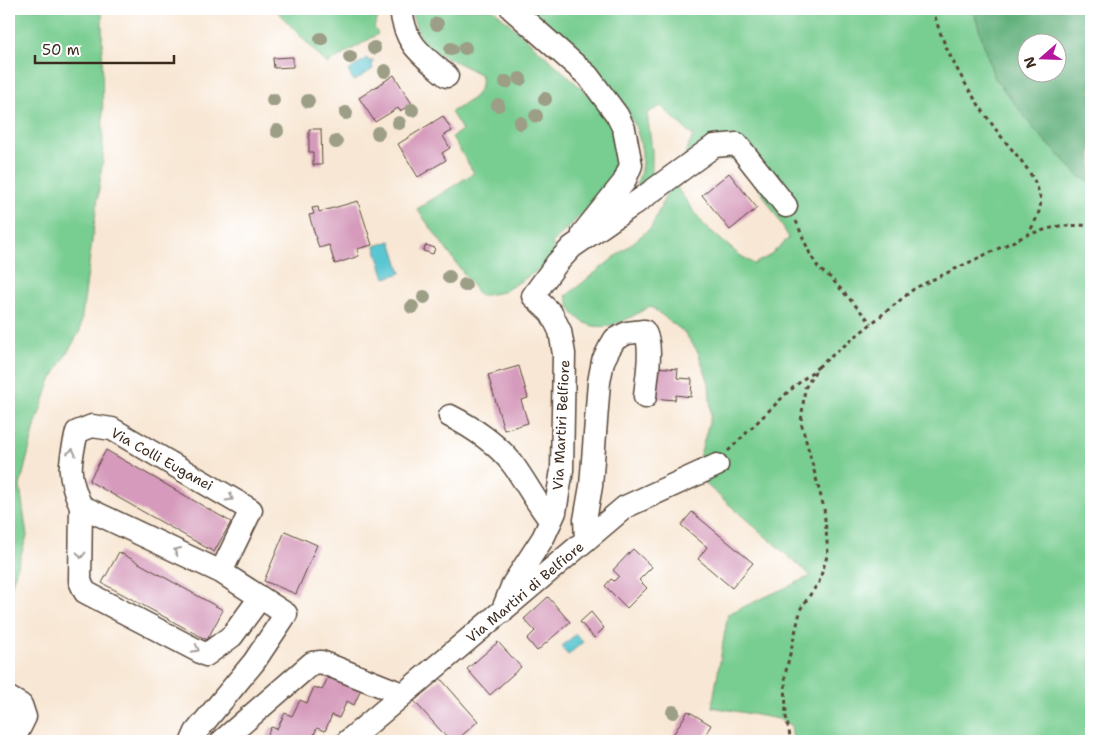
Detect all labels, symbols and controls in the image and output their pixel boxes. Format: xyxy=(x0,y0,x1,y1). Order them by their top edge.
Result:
scale bar xyxy=(35,32,174,64)
north arrow xyxy=(1018,32,1068,82)
text: 50 m xyxy=(42,40,80,60)
text: N xyxy=(1019,54,1040,71)
street label: Via Martiri Belfiore xyxy=(549,359,573,491)
street label: Via Colli Euganei xyxy=(108,423,216,495)
one-way arrow xyxy=(66,447,77,456)
one-way arrow xyxy=(224,491,233,501)
street label: Via Martiri di Belfiore xyxy=(462,537,588,647)
one-way arrow xyxy=(173,547,182,557)
one-way arrow xyxy=(75,551,86,559)
one-way arrow xyxy=(190,643,199,653)

